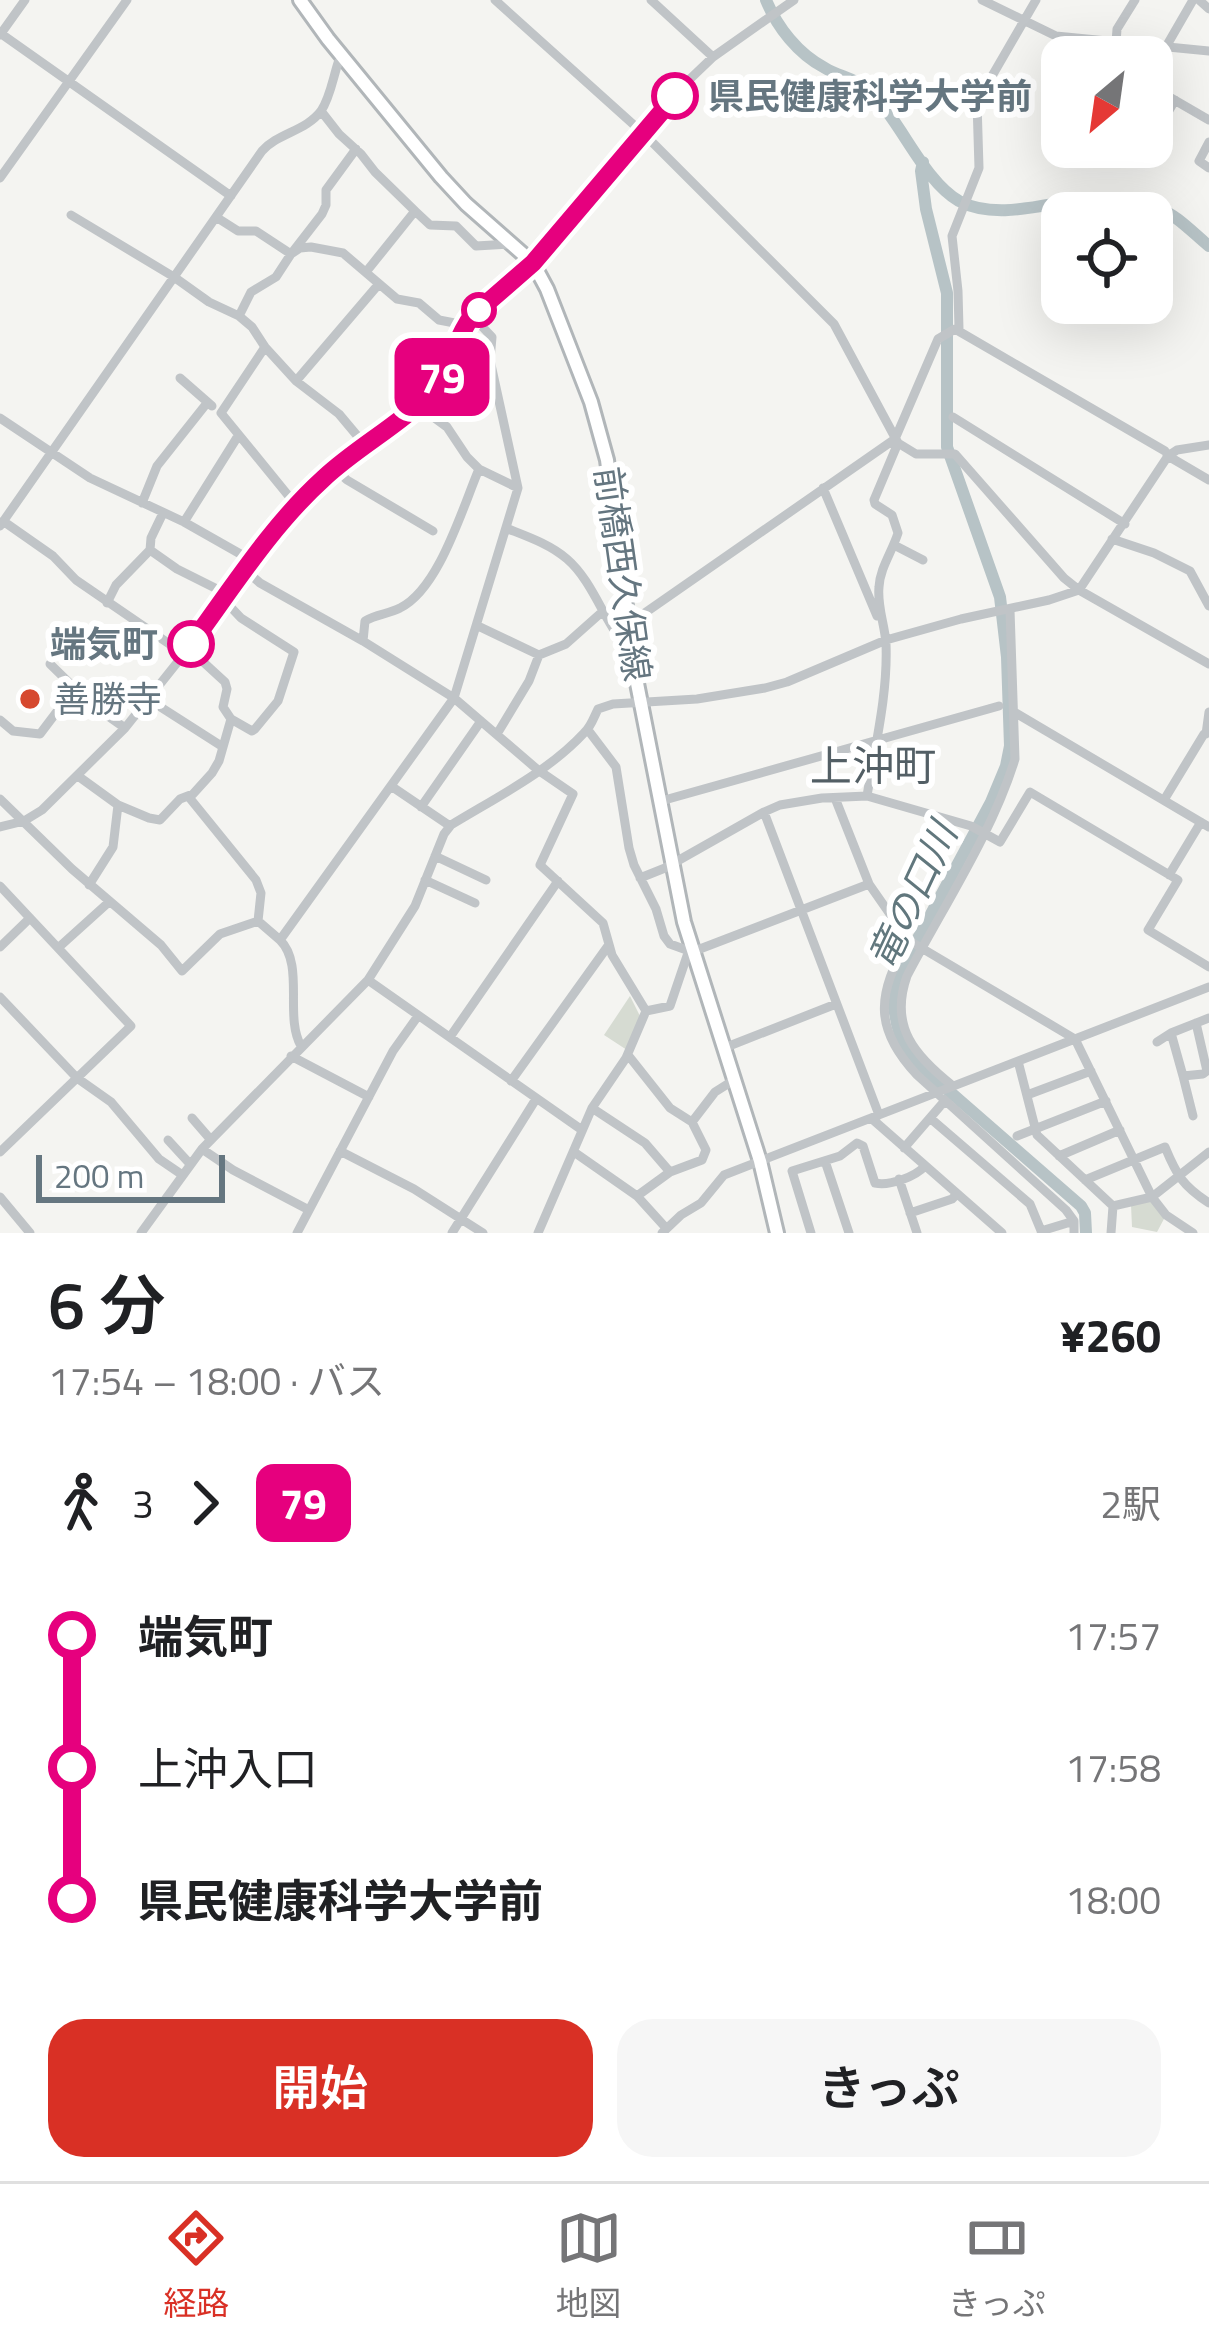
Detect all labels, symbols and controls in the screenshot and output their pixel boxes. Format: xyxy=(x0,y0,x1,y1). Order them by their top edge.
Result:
north arrow xyxy=(1041,36,1173,168)
map controls xyxy=(1041,36,1173,324)
place label: 県民健康科学大学前 xyxy=(708,68,1032,123)
marker: 県民健康科学大学前 xyxy=(653,74,697,118)
button: locate xyxy=(1041,192,1173,324)
unlabelled marker xyxy=(463,294,495,326)
line badge: 79 xyxy=(388,338,496,416)
text: 79 xyxy=(418,345,466,409)
street label: 前橋西久保線 xyxy=(581,463,666,685)
place label: 端気町 xyxy=(50,616,158,671)
marker: 端気町 xyxy=(169,622,213,666)
place label: 善勝寺 xyxy=(54,671,162,726)
marker: 善勝寺 xyxy=(17,686,43,712)
district label: 上沖町 xyxy=(810,733,936,797)
water label: 竜の口川 xyxy=(852,809,973,979)
scale bar xyxy=(36,1149,225,1202)
text: 200 m xyxy=(54,1151,144,1201)
text: 6 分 xyxy=(48,1254,165,1355)
text: ¥260 xyxy=(1060,1301,1161,1369)
text: 17:54 – 18:00 · バス xyxy=(48,1351,385,1410)
icon: walk xyxy=(48,1470,114,1536)
icon: forward xyxy=(172,1470,238,1536)
text: 79 xyxy=(280,1471,327,1535)
text: 3 xyxy=(132,1474,154,1533)
text: 2駅 xyxy=(1100,1474,1161,1533)
text: 端気町 xyxy=(138,1602,273,1670)
text: 17:57 xyxy=(1065,1606,1161,1665)
text: 上沖入口 xyxy=(138,1734,318,1802)
text: 17:58 xyxy=(1065,1738,1161,1797)
text: 県民健康科学大学前 xyxy=(138,1866,543,1934)
text: 18:00 xyxy=(1065,1870,1161,1929)
button: 開始 xyxy=(48,2019,593,2157)
button: きっぷ xyxy=(617,2019,1161,2157)
tab: 経路 xyxy=(163,2205,229,2328)
tab: 地図 xyxy=(556,2205,622,2328)
tab: きっぷ xyxy=(948,2205,1046,2328)

